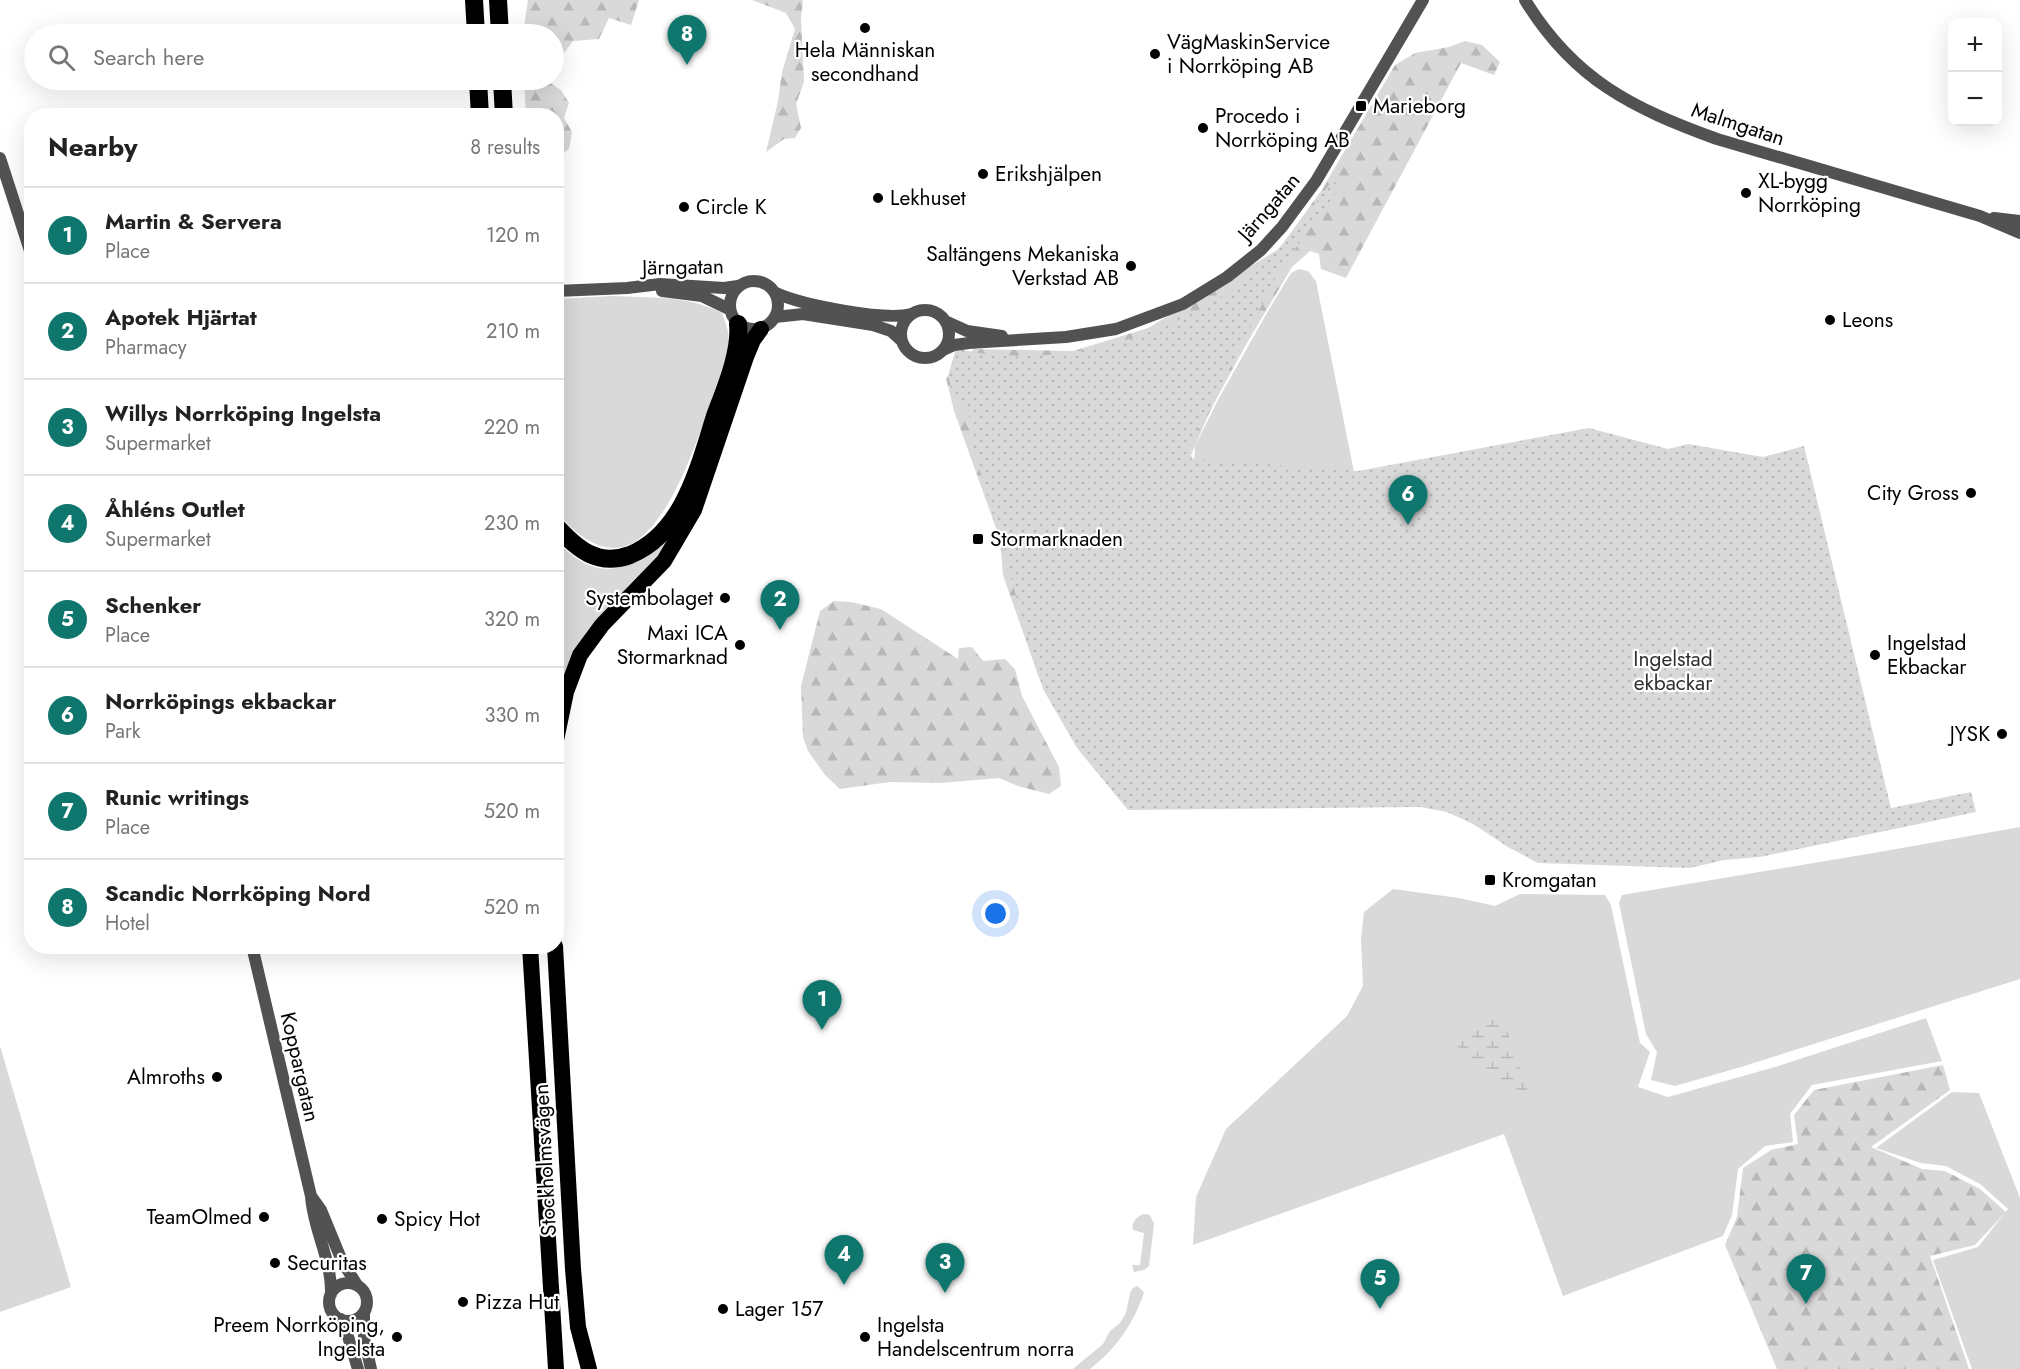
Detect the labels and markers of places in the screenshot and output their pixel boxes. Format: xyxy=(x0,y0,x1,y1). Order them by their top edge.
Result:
pin: 8 xyxy=(668,16,706,65)
marker: Hela Människan secondhand xyxy=(858,21,872,35)
place label: VägMaskinService i Norrköping AB xyxy=(1167,27,1330,81)
place label: Hela Människan secondhand xyxy=(795,35,935,89)
marker: VägMaskinService i Norrköping AB xyxy=(1148,47,1162,61)
place label: Marieborg xyxy=(1373,91,1466,121)
marker: Marieborg xyxy=(1354,99,1368,113)
place label: Procedo i Norrköping AB xyxy=(1215,101,1350,155)
marker: Procedo i Norrköping AB xyxy=(1196,121,1210,135)
place label: Erikshjälpen xyxy=(995,159,1102,189)
place label: XL-bygg Norrköping xyxy=(1758,166,1861,220)
marker: Erikshjälpen xyxy=(976,167,990,181)
place label: Lekhuset xyxy=(890,183,966,213)
marker: XL-bygg Norrköping xyxy=(1739,186,1753,200)
marker: Lekhuset xyxy=(871,191,885,205)
place label: Circle K xyxy=(696,192,767,222)
marker: Circle K xyxy=(677,200,691,214)
place label: Saltängens Mekaniska Verkstad AB xyxy=(926,239,1119,293)
marker: Saltängens Mekaniska Verkstad AB xyxy=(1124,259,1138,273)
place label: Leons xyxy=(1842,305,1893,335)
marker: Leons xyxy=(1823,313,1837,327)
pin: 6 xyxy=(1388,476,1428,525)
place label: City Gross xyxy=(1867,478,1959,508)
marker: City Gross xyxy=(1964,486,1978,500)
place label: Stormarknaden xyxy=(990,524,1123,554)
marker: Stormarknaden xyxy=(971,532,985,546)
pin: 2 xyxy=(760,580,800,630)
place label: Systembolaget xyxy=(585,583,713,613)
marker: Systembolaget xyxy=(718,591,732,605)
place label: Maxi ICA Stormarknad xyxy=(617,618,728,672)
place label: Ingelstad Ekbackar xyxy=(1887,628,1967,682)
marker: Maxi ICA Stormarknad xyxy=(733,638,747,652)
marker: Ingelstad Ekbackar xyxy=(1868,648,1882,662)
place label: JYSK xyxy=(1947,719,1990,749)
marker: JYSK xyxy=(1995,727,2009,741)
place label: Kromgatan xyxy=(1502,865,1597,895)
marker: Kromgatan xyxy=(1483,873,1497,887)
pin: 1 xyxy=(802,980,842,1030)
place label: Almroths xyxy=(127,1062,205,1092)
marker: Almroths xyxy=(210,1070,224,1084)
place label: TeamOlmed xyxy=(146,1202,252,1232)
place label: Spicy Hot xyxy=(394,1204,480,1234)
marker: TeamOlmed xyxy=(257,1210,271,1224)
marker: Spicy Hot xyxy=(375,1212,389,1226)
pin: 4 xyxy=(824,1236,864,1285)
pin: 3 xyxy=(926,1244,964,1293)
place label: Securitas xyxy=(287,1248,367,1278)
pin: 7 xyxy=(1786,1254,1826,1304)
marker: Securitas xyxy=(268,1256,282,1270)
pin: 5 xyxy=(1360,1260,1400,1309)
place label: Pizza Hut xyxy=(475,1287,559,1317)
place label: Lager 157 xyxy=(735,1294,823,1324)
marker: Pizza Hut xyxy=(456,1295,470,1309)
marker: Lager 157 xyxy=(716,1302,730,1316)
place label: Preem Norrköping, Ingelsta xyxy=(213,1310,385,1364)
place label: Ingelsta Handelscentrum norra xyxy=(877,1310,1074,1364)
marker: Preem Norrköping, Ingelsta xyxy=(390,1330,404,1344)
marker: Ingelsta Handelscentrum norra xyxy=(858,1330,872,1344)

